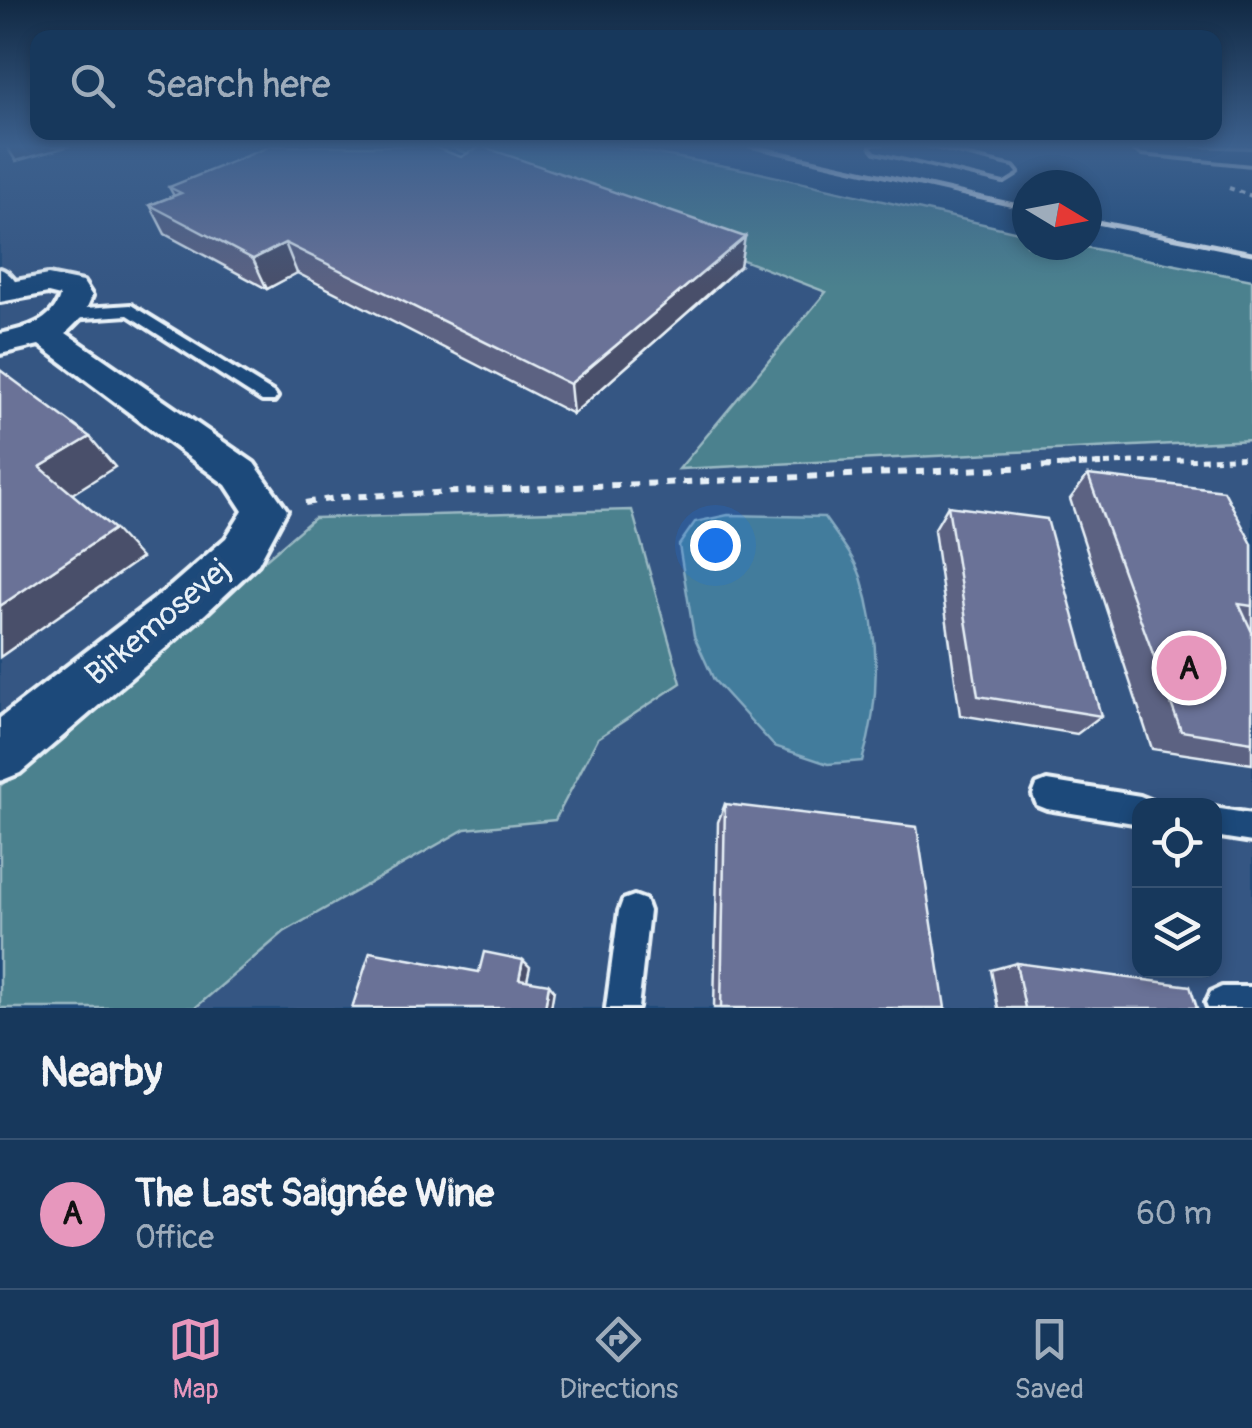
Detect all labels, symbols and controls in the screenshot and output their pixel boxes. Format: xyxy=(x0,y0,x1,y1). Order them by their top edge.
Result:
search box xyxy=(30,30,1222,140)
icon: search xyxy=(65,58,120,113)
text: Search here xyxy=(145,61,331,109)
north arrow xyxy=(1012,170,1102,260)
your location xyxy=(690,520,741,571)
street label: Birkemosevej xyxy=(77,550,239,694)
pin: A xyxy=(1156,630,1222,706)
map controls xyxy=(1132,798,1222,978)
button: locate xyxy=(1132,798,1222,888)
button: layers xyxy=(1132,888,1222,978)
text: Nearby xyxy=(40,1047,162,1099)
text: The Last Saignée Wine xyxy=(135,1170,494,1218)
text: A xyxy=(62,1194,83,1234)
text: 60 m xyxy=(1136,1194,1212,1234)
text: Office xyxy=(135,1218,214,1258)
tab: Map xyxy=(168,1312,223,1407)
tab: Directions xyxy=(559,1312,678,1407)
tab: Saved xyxy=(1014,1312,1084,1407)

